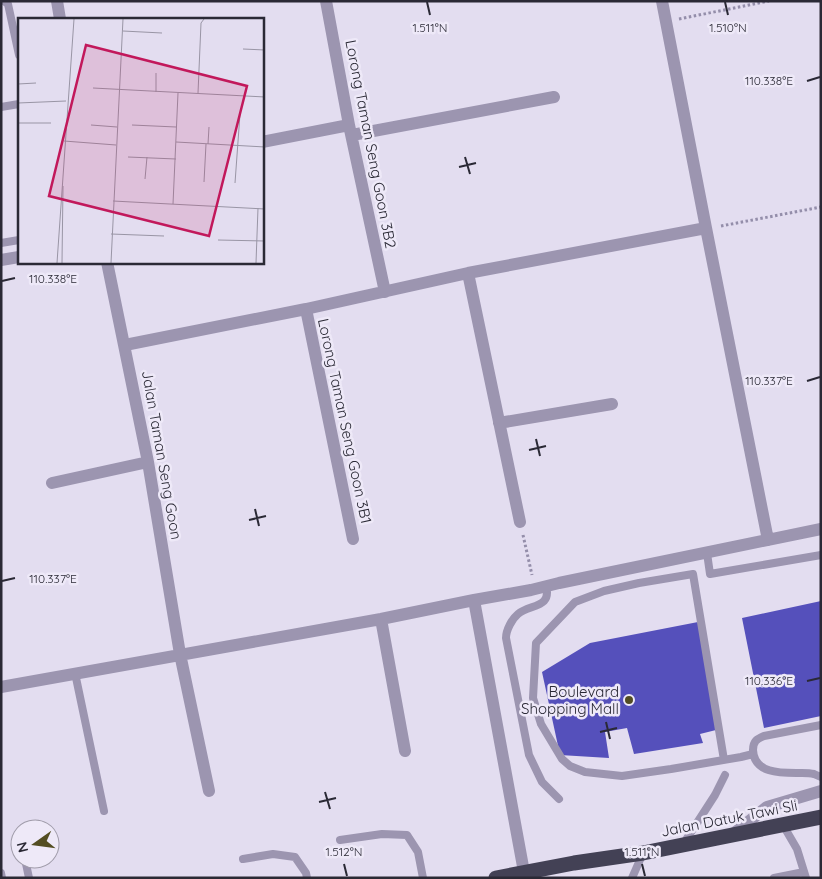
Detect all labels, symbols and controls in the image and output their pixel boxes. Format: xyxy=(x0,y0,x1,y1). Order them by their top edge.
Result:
inset map xyxy=(18,18,264,264)
text: 1.511°N xyxy=(413,20,447,35)
text: 1.510°N xyxy=(709,20,747,35)
street label: Lorong Taman Seng Goon 3B2 xyxy=(341,38,401,250)
text: 110.338°E xyxy=(745,73,793,88)
text: 110.338°E xyxy=(29,271,77,286)
street label: Lorong Taman Seng Goon 3B1 xyxy=(314,317,376,525)
street label: Jalan Taman Seng Goon xyxy=(138,369,186,541)
text: 110.337°E xyxy=(745,373,793,388)
text: 110.337°E xyxy=(29,571,77,586)
text: 110.336°E xyxy=(745,673,793,688)
place label: Boulevard Shopping Mall xyxy=(521,682,619,718)
marker: Boulevard Shopping Mall xyxy=(623,694,635,706)
street label: Jalan Datuk Tawi Sli xyxy=(659,795,799,841)
north arrow xyxy=(10,819,60,869)
text: N xyxy=(12,840,32,854)
text: 1.512°N xyxy=(326,844,362,859)
text: 1.511°N xyxy=(625,844,659,859)

